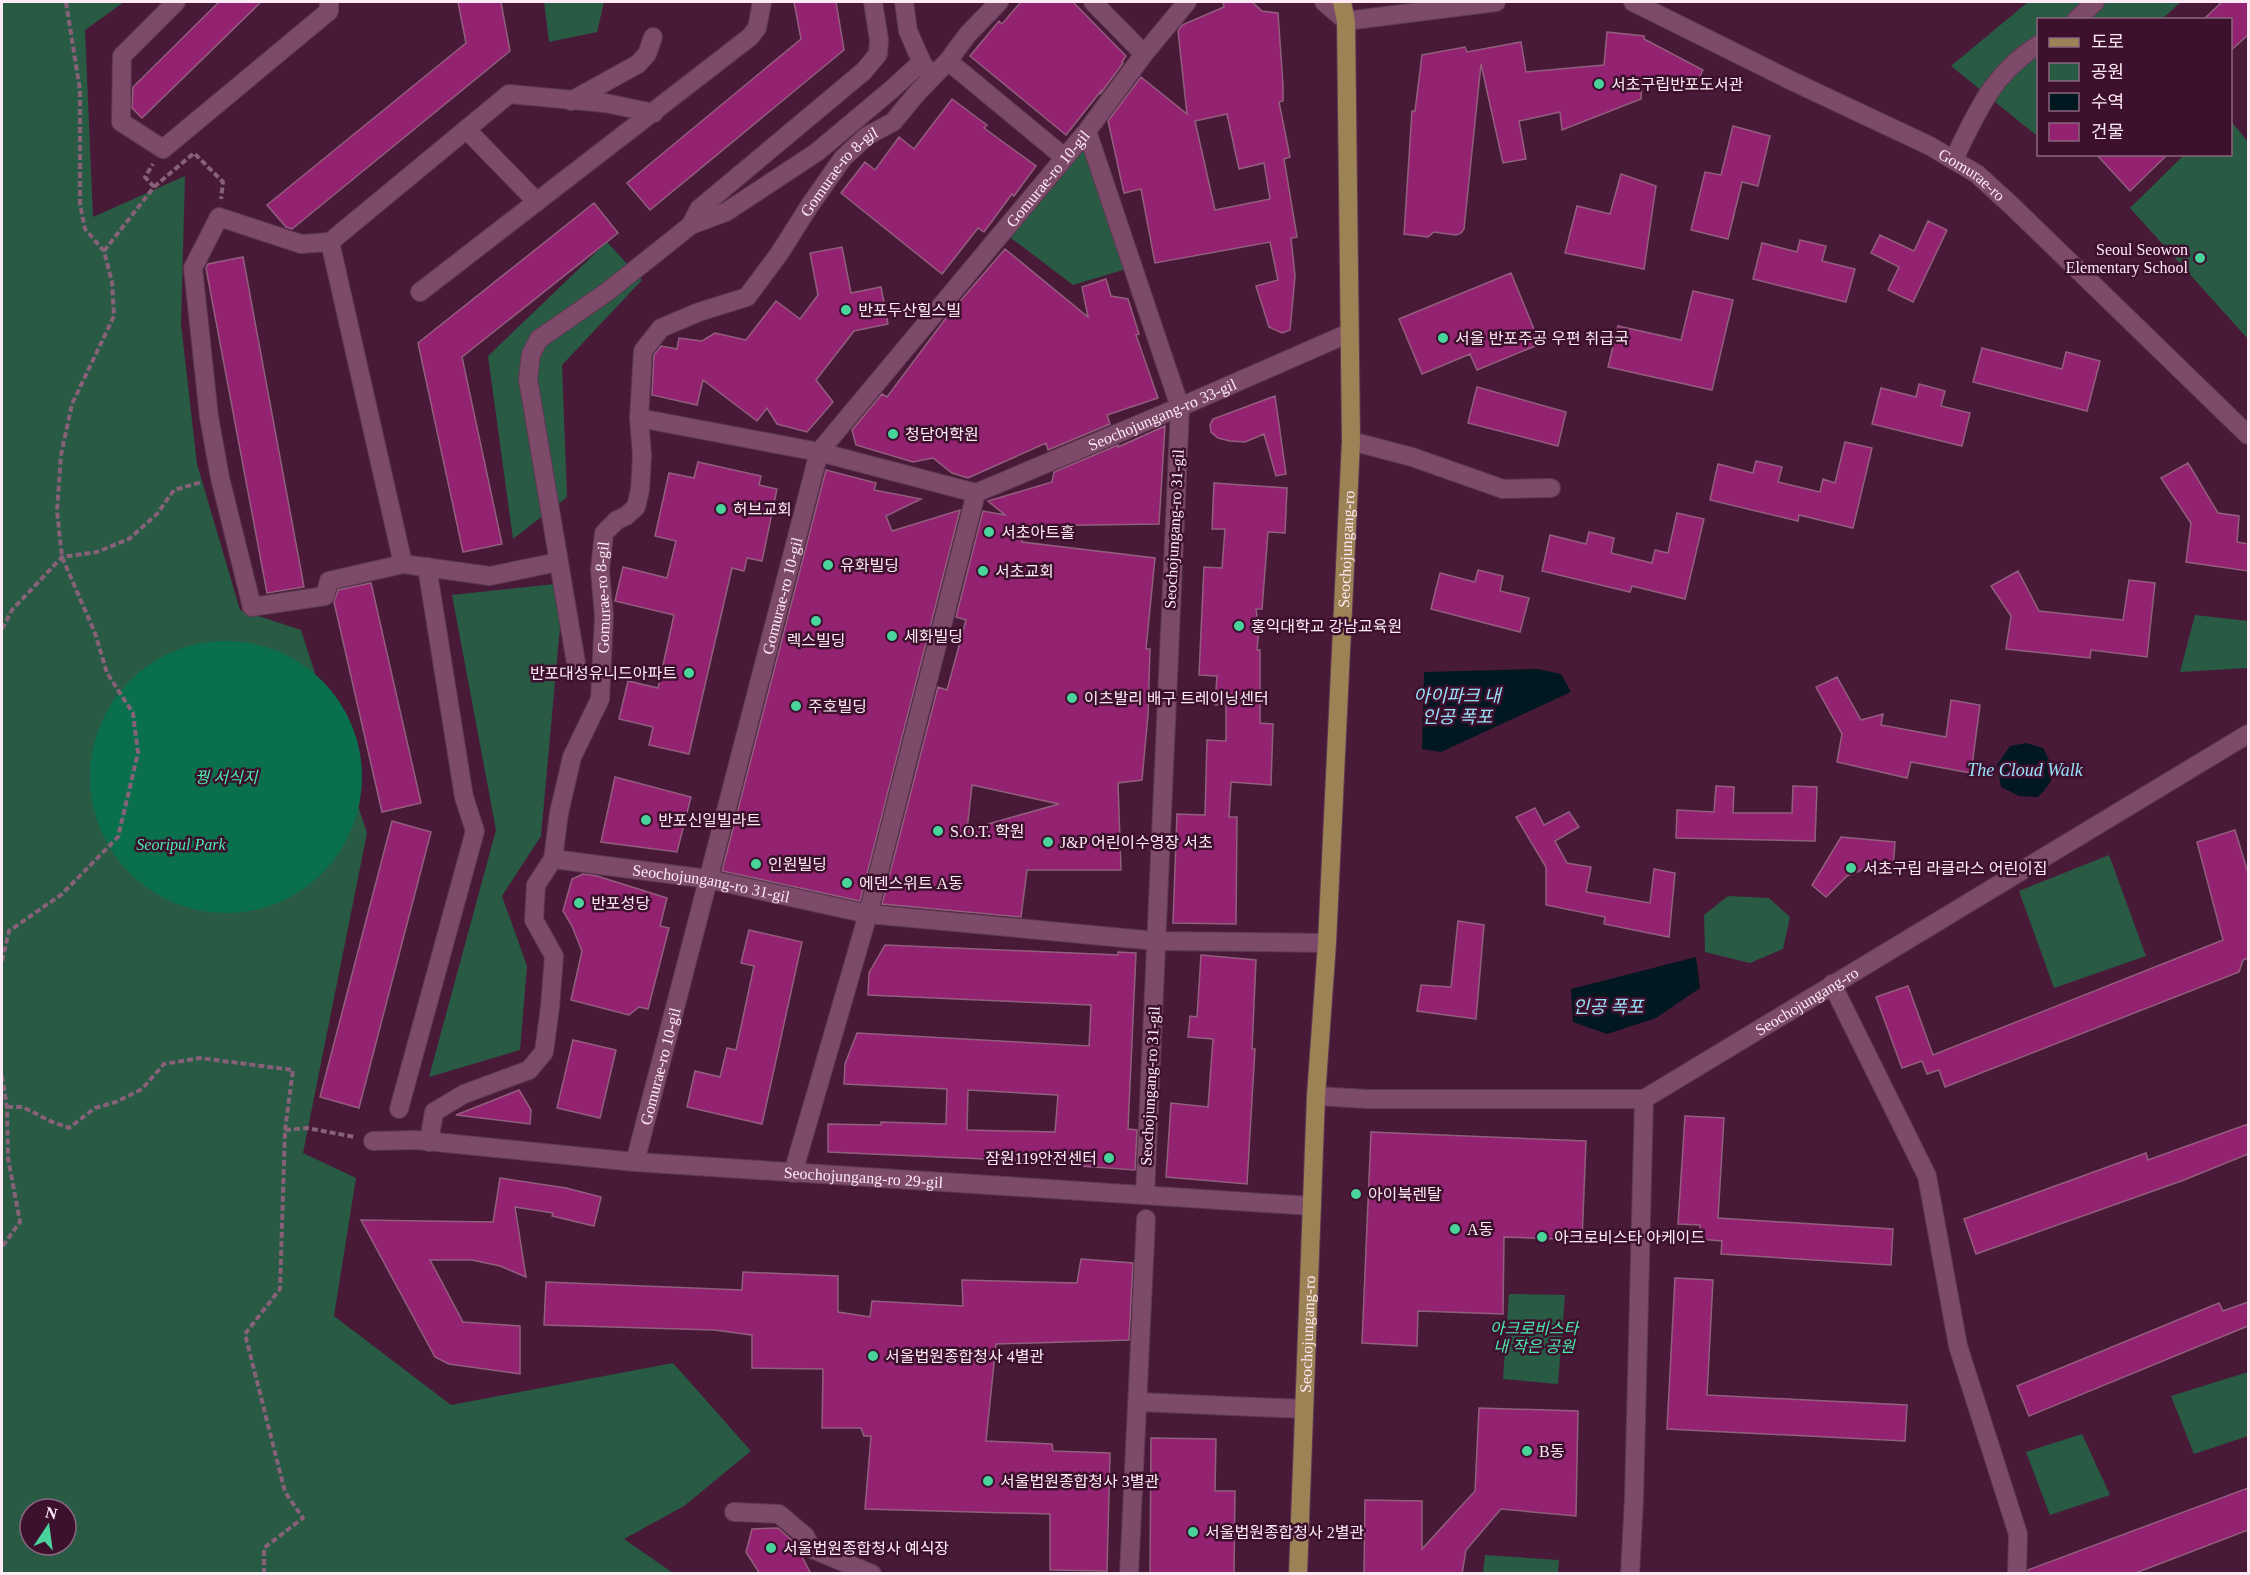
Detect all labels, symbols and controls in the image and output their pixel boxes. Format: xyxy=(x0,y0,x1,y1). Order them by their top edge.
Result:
legend xyxy=(2037,18,2232,156)
text: 도로 xyxy=(2091,32,2124,52)
text: 공원 xyxy=(2091,62,2124,82)
place label: 서초구립반포도서관 xyxy=(1611,76,1744,93)
marker: 서초구립반포도서관 xyxy=(1592,77,1606,91)
text: 수역 xyxy=(2091,92,2124,112)
text: 건물 xyxy=(2091,122,2124,142)
street label: Gomurae-ro 8-gil xyxy=(797,123,881,219)
street label: Gomurae-ro 10-gil xyxy=(1002,126,1093,230)
street label: Gomurae-ro xyxy=(1936,145,2009,204)
place label: Seoul Seowon Elementary School xyxy=(2066,241,2189,277)
marker: Seoul Seowon Elementary School xyxy=(2193,251,2207,265)
place label: 반포두산힐스빌 xyxy=(858,302,961,319)
marker: 반포두산힐스빌 xyxy=(839,303,853,317)
place label: 서울 반포주공 우편 취급국 xyxy=(1455,330,1629,347)
marker: 서울 반포주공 우편 취급국 xyxy=(1436,331,1450,345)
street label: Seochojungang-ro 33-gil xyxy=(1085,375,1239,453)
place label: 청담어학원 xyxy=(905,426,979,443)
marker: 청담어학원 xyxy=(886,427,900,441)
street label: Seochojungang-ro 31-gil xyxy=(1161,448,1188,609)
street label: Seochojungang-ro xyxy=(1335,490,1357,608)
place label: 허브교회 xyxy=(733,501,792,518)
marker: 허브교회 xyxy=(714,502,728,516)
place label: 서초아트홀 xyxy=(1001,524,1075,541)
marker: 서초아트홀 xyxy=(982,525,996,539)
street label: Gomurae-ro 10-gil xyxy=(758,535,805,656)
street label: Gomurae-ro 8-gil xyxy=(591,540,613,654)
place label: 유화빌딩 xyxy=(840,557,899,574)
marker: 유화빌딩 xyxy=(821,558,835,572)
place label: 서초교회 xyxy=(995,563,1054,580)
marker: 서초교회 xyxy=(976,564,990,578)
marker: 렉스빌딩 xyxy=(809,614,823,628)
place label: 홍익대학교 강남교육원 xyxy=(1251,618,1402,635)
marker: 홍익대학교 강남교육원 xyxy=(1232,619,1246,633)
place label: 세화빌딩 xyxy=(904,628,963,645)
marker: 세화빌딩 xyxy=(885,629,899,643)
place label: 렉스빌딩 xyxy=(787,632,845,649)
place label: 반포대성유니드아파트 xyxy=(530,665,677,682)
marker: 반포대성유니드아파트 xyxy=(682,666,696,680)
water label: 아이파크 내 인공 폭포 xyxy=(1413,686,1503,727)
place label: 이츠발리 배구 트레이닝센터 xyxy=(1084,690,1269,707)
marker: 이츠발리 배구 트레이닝센터 xyxy=(1065,691,1079,705)
place label: 주호빌딩 xyxy=(808,698,867,715)
marker: 주호빌딩 xyxy=(789,699,803,713)
water label: The Cloud Walk xyxy=(1967,760,2084,780)
park label: 꿩 서식지 xyxy=(195,769,259,786)
place label: 반포신일빌라트 xyxy=(658,812,761,829)
marker: 반포신일빌라트 xyxy=(639,813,653,827)
place label: S.O.T. 학원 xyxy=(950,823,1024,840)
marker: S.O.T. 학원 xyxy=(931,824,945,838)
place label: J&P 어린이수영장 서초 xyxy=(1060,834,1213,851)
marker: J&P 어린이수영장 서초 xyxy=(1041,835,1055,849)
park label: Seoripul Park xyxy=(136,836,227,854)
place label: 인원빌딩 xyxy=(768,856,827,873)
marker: 인원빌딩 xyxy=(749,857,763,871)
place label: 서초구립 라클라스 어린이집 xyxy=(1863,860,2048,877)
street label: Seochojungang-ro 31-gil xyxy=(631,861,792,905)
marker: 서초구립 라클라스 어린이집 xyxy=(1844,861,1858,875)
place label: 에덴스위트 A동 xyxy=(859,875,963,892)
marker: 에덴스위트 A동 xyxy=(840,876,854,890)
place label: 반포성당 xyxy=(591,895,650,912)
marker: 반포성당 xyxy=(572,896,586,910)
street label: Seochojungang-ro xyxy=(1752,963,1861,1038)
water label: 인공 폭포 xyxy=(1573,997,1645,1017)
street label: Gomurae-ro 10-gil xyxy=(636,1005,683,1127)
street label: Seochojungang-ro 31-gil xyxy=(1137,1005,1164,1166)
place label: 잠원119안전센터 xyxy=(985,1150,1097,1167)
marker: 잠원119안전센터 xyxy=(1102,1151,1116,1165)
street label: Seochojungang-ro 29-gil xyxy=(783,1163,944,1191)
place label: 아이북렌탈 xyxy=(1368,1186,1442,1203)
marker: 아이북렌탈 xyxy=(1349,1187,1363,1201)
place label: A동 xyxy=(1467,1221,1494,1238)
marker: A동 xyxy=(1448,1222,1462,1236)
place label: 아크로비스타 아케이드 xyxy=(1554,1229,1705,1246)
marker: 아크로비스타 아케이드 xyxy=(1535,1230,1549,1244)
street label: Seochojungang-ro xyxy=(1296,1275,1318,1393)
park label: 아크로비스타 내 작은 공원 xyxy=(1490,1320,1580,1355)
place label: 서울법원종합청사 4별관 xyxy=(885,1348,1044,1365)
marker: 서울법원종합청사 4별관 xyxy=(866,1349,880,1363)
place label: B동 xyxy=(1539,1443,1565,1460)
marker: B동 xyxy=(1520,1444,1534,1458)
place label: 서울법원종합청사 3별관 xyxy=(1000,1473,1159,1490)
marker: 서울법원종합청사 3별관 xyxy=(981,1474,995,1488)
north arrow xyxy=(18,1497,78,1557)
text: N xyxy=(44,1503,59,1523)
place label: 서울법원종합청사 2별관 xyxy=(1205,1524,1364,1541)
marker: 서울법원종합청사 2별관 xyxy=(1186,1525,1200,1539)
place label: 서울법원종합청사 예식장 xyxy=(783,1540,949,1557)
marker: 서울법원종합청사 예식장 xyxy=(764,1541,778,1555)

